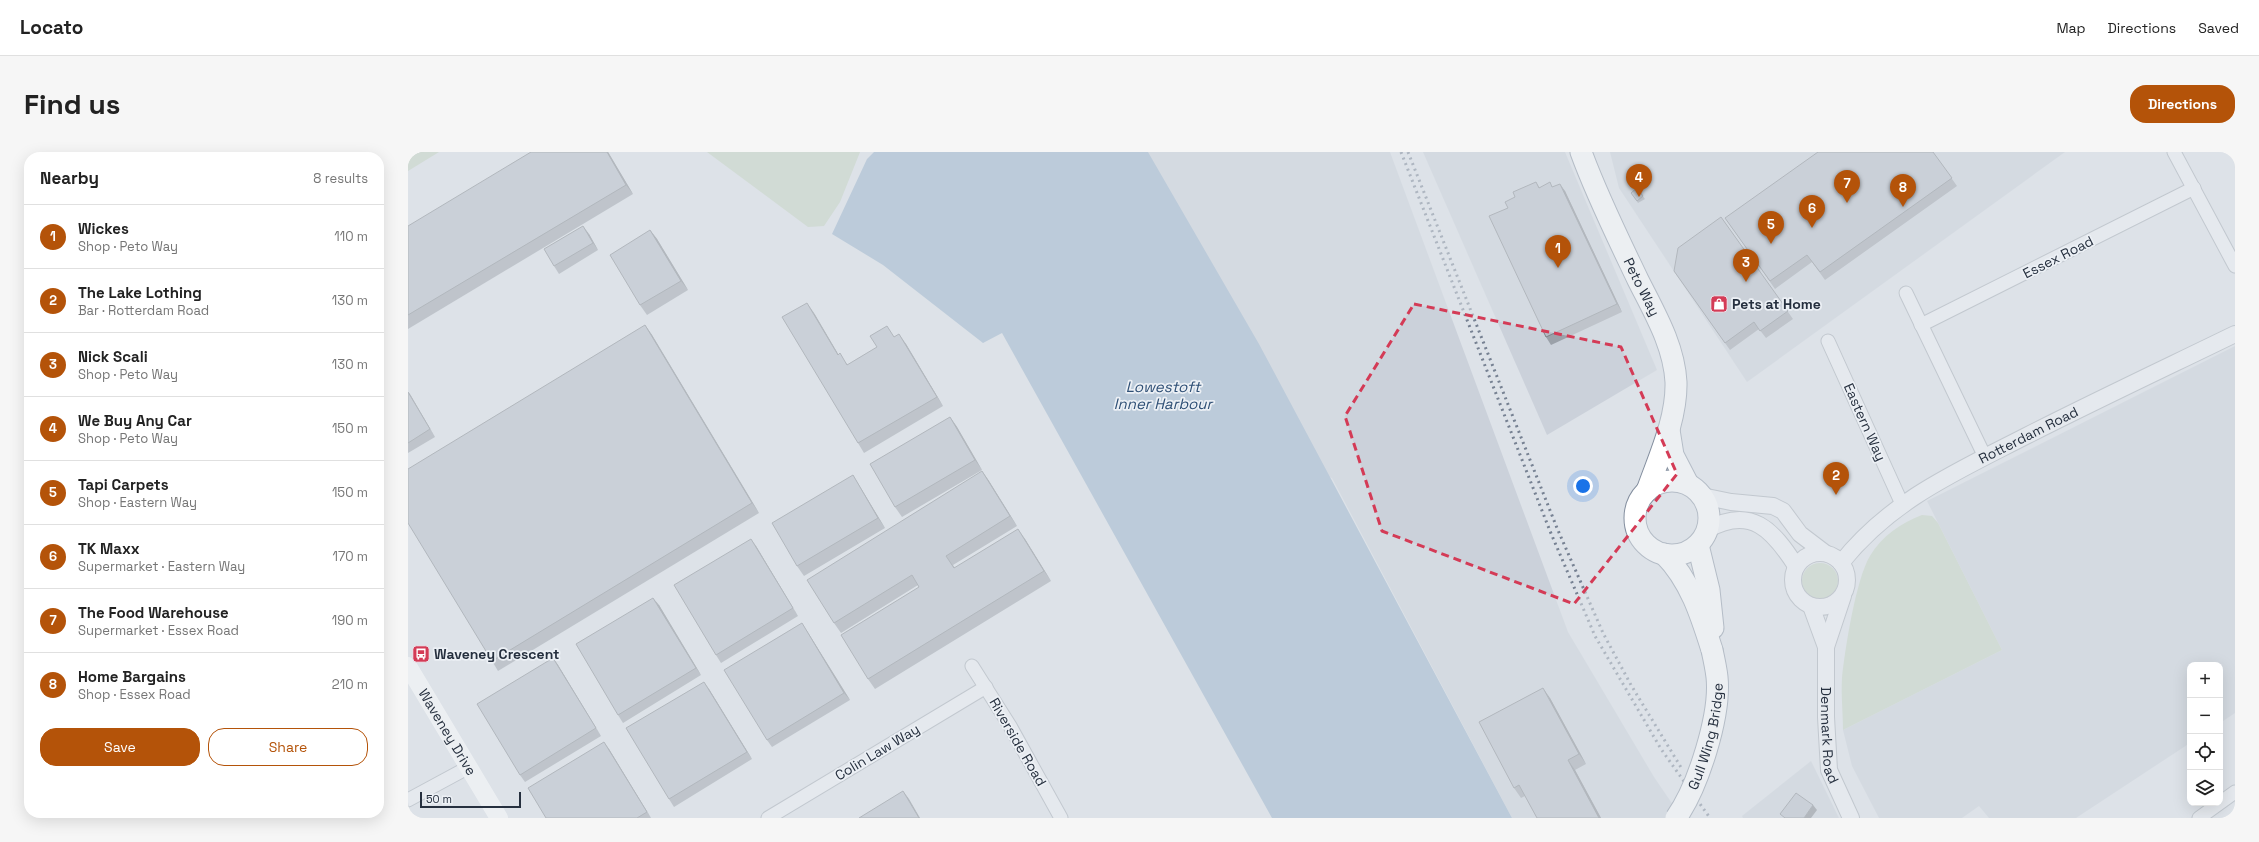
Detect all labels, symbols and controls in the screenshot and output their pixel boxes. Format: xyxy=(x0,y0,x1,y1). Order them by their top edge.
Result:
text: Locato xyxy=(20,15,83,40)
text: Map xyxy=(2056,19,2086,37)
text: Directions xyxy=(2108,19,2176,37)
text: Saved xyxy=(2198,19,2239,37)
button: Directions xyxy=(2130,85,2235,123)
text: Find us xyxy=(24,86,121,122)
pin: 4 xyxy=(1626,164,1652,197)
text: Nearby xyxy=(40,167,99,189)
text: 8 results xyxy=(313,170,368,187)
pin: 7 xyxy=(1834,170,1860,203)
pin: 8 xyxy=(1890,174,1916,207)
pin: 6 xyxy=(1799,195,1825,228)
pin: 5 xyxy=(1758,211,1784,244)
text: Wickes xyxy=(78,219,129,238)
text: 1 xyxy=(50,228,56,245)
text: 110 m xyxy=(334,228,368,245)
street label: Essex Road xyxy=(2020,232,2096,282)
pin: 1 xyxy=(1545,235,1571,268)
text: Shop · Peto Way xyxy=(78,238,178,255)
pin: 3 xyxy=(1733,249,1759,282)
street label: Peto Way xyxy=(1620,255,1664,319)
text: The Lake Lothing xyxy=(78,283,202,302)
text: 2 xyxy=(49,292,57,309)
text: 130 m xyxy=(332,292,368,309)
shop icon: Pets at Home xyxy=(1709,294,1729,314)
place label: Pets at Home xyxy=(1732,295,1821,313)
text: Bar · Rotterdam Road xyxy=(78,302,209,319)
text: Nick Scali xyxy=(78,347,148,366)
text: 3 xyxy=(49,356,57,373)
text: 130 m xyxy=(332,356,368,373)
text: Shop · Peto Way xyxy=(78,366,178,383)
water label: Lowestoft Inner Harbour xyxy=(1114,377,1214,413)
street label: Eastern Way xyxy=(1840,380,1890,464)
street label: Rotterdam Road xyxy=(1976,402,2081,468)
text: We Buy Any Car xyxy=(78,411,192,430)
text: 4 xyxy=(49,420,57,437)
text: 150 m xyxy=(332,420,368,437)
text: Shop · Peto Way xyxy=(78,430,178,447)
pin: 2 xyxy=(1823,462,1849,495)
text: Tapi Carpets xyxy=(78,475,169,494)
your location xyxy=(1573,476,1593,496)
text: 5 xyxy=(49,484,57,501)
text: 150 m xyxy=(332,484,368,501)
text: Shop · Eastern Way xyxy=(78,494,197,511)
text: TK Maxx xyxy=(78,539,140,558)
text: 6 xyxy=(49,548,57,565)
text: 170 m xyxy=(332,548,368,565)
text: Supermarket · Eastern Way xyxy=(78,558,245,575)
text: The Food Warehouse xyxy=(78,603,229,622)
text: 7 xyxy=(49,612,57,629)
text: 190 m xyxy=(332,612,368,629)
text: Supermarket · Essex Road xyxy=(78,622,239,639)
bus stop icon: Waveney Crescent xyxy=(411,644,431,664)
place label: Waveney Crescent xyxy=(434,645,559,663)
map controls xyxy=(2187,662,2223,806)
button: + xyxy=(2187,662,2223,698)
text: Home Bargains xyxy=(78,667,186,686)
text: 8 xyxy=(49,676,57,693)
text: 210 m xyxy=(332,676,368,693)
street label: Gull Wing Bridge xyxy=(1684,683,1726,792)
street label: Waveney Drive xyxy=(415,685,480,779)
text: Shop · Essex Road xyxy=(78,686,191,703)
street label: Denmark Road xyxy=(1817,687,1843,786)
street label: Riverside Road xyxy=(985,695,1051,789)
button: − xyxy=(2187,698,2223,734)
street label: Colin Law Way xyxy=(831,720,923,784)
button: Save xyxy=(40,728,200,766)
button: Share xyxy=(208,728,368,766)
button: locate xyxy=(2187,734,2223,770)
button: layers xyxy=(2187,770,2223,806)
scale bar xyxy=(420,790,521,809)
text: 50 m xyxy=(426,792,452,806)

